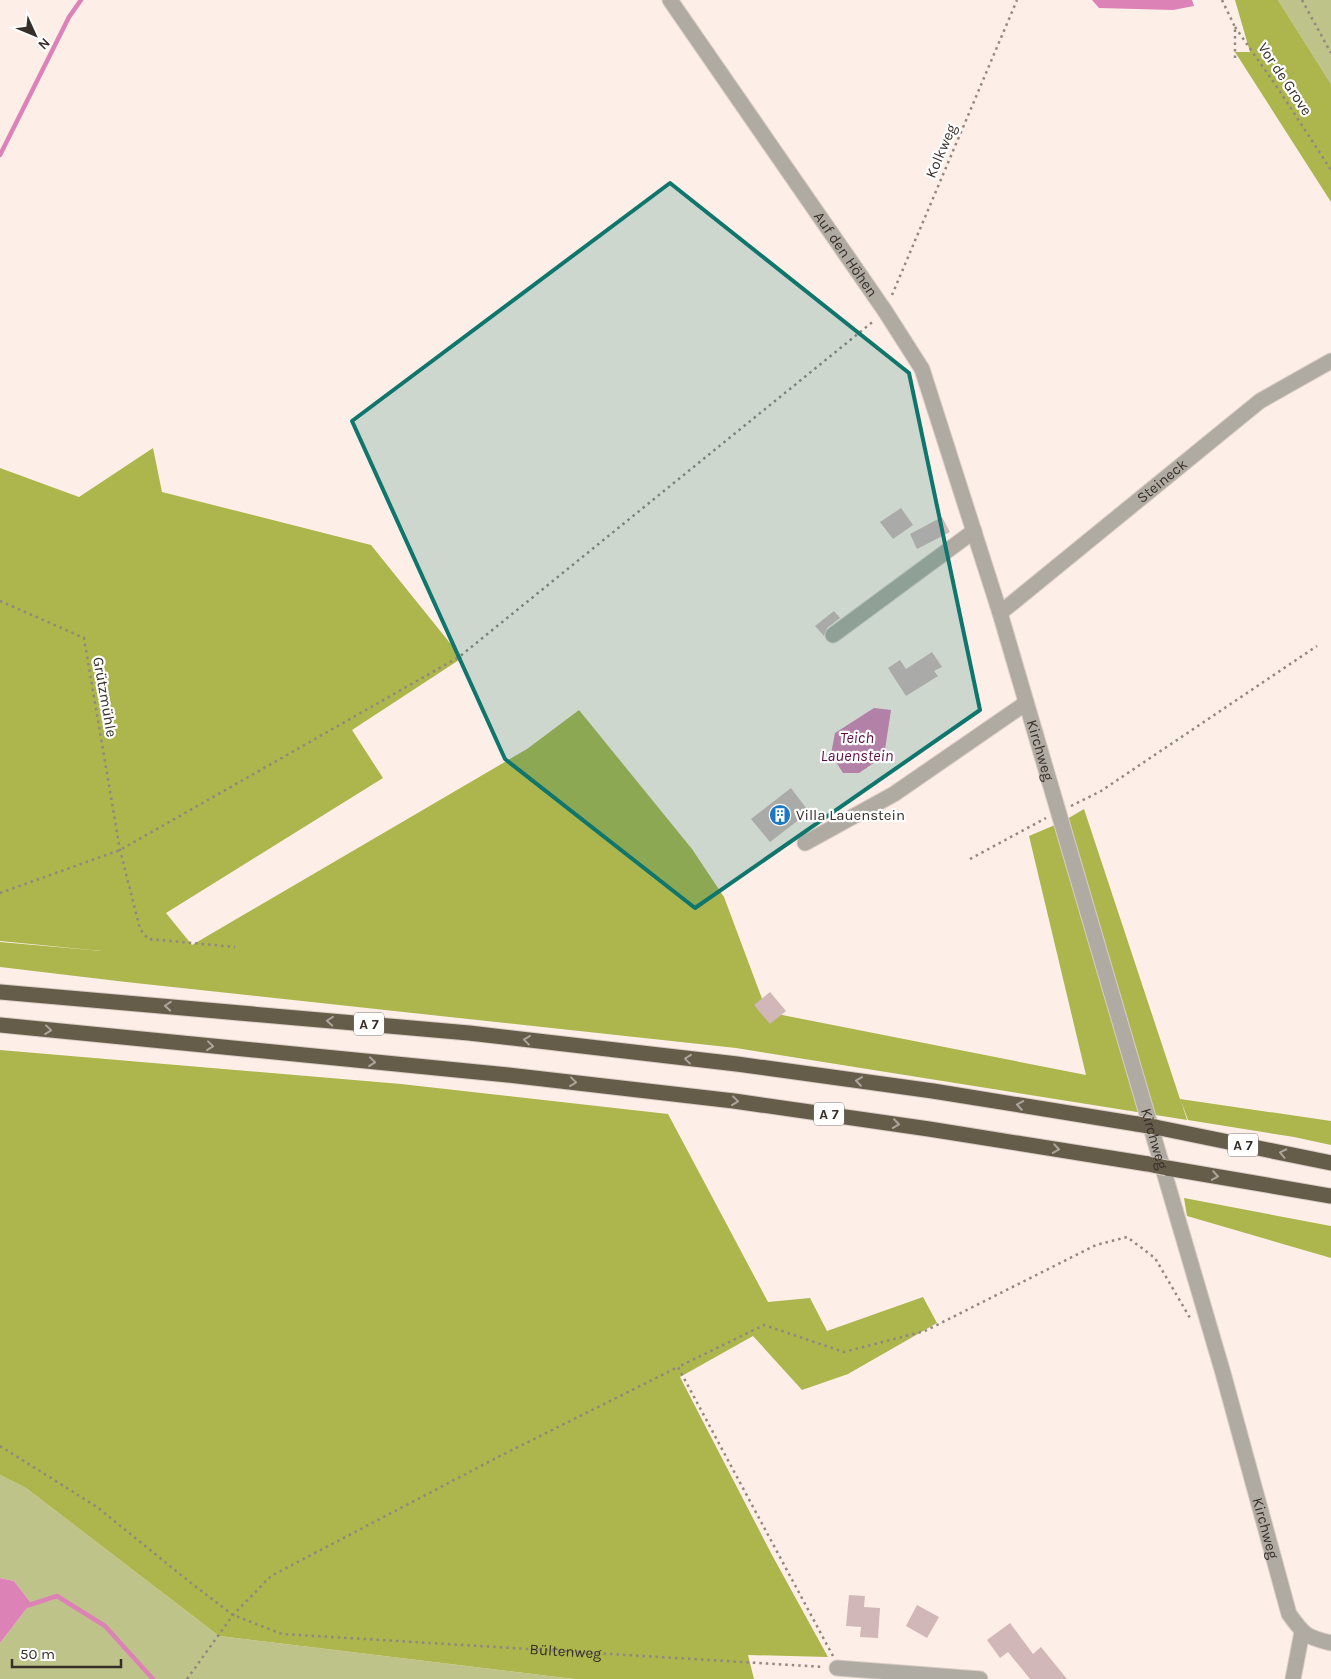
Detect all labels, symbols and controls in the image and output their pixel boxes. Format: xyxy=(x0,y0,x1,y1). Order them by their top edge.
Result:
north arrow xyxy=(10,10,60,60)
text: N xyxy=(34,34,54,53)
street label: Vor de Grove xyxy=(1254,39,1316,119)
street label: Kolkweg xyxy=(922,121,961,181)
street label: Auf den Höhen xyxy=(810,208,881,300)
street label: Steineck xyxy=(1133,455,1191,507)
street label: Grützmühle xyxy=(89,656,121,738)
street label: Kirchweg xyxy=(1023,717,1058,783)
water label: Teich Lauenstein xyxy=(821,728,894,765)
building icon: Villa Lauenstein xyxy=(768,803,792,827)
place label: Villa Lauenstein xyxy=(796,806,905,824)
one-way arrow xyxy=(164,1001,172,1012)
road number: A 7 xyxy=(354,1012,384,1036)
one-way arrow xyxy=(326,1016,334,1027)
one-way arrow xyxy=(45,1024,53,1035)
one-way arrow xyxy=(523,1035,531,1046)
one-way arrow xyxy=(206,1040,214,1051)
one-way arrow xyxy=(684,1054,692,1065)
one-way arrow xyxy=(368,1056,376,1067)
one-way arrow xyxy=(570,1076,578,1087)
one-way arrow xyxy=(855,1076,863,1087)
one-way arrow xyxy=(731,1095,739,1106)
one-way arrow xyxy=(1016,1100,1024,1110)
road number: A 7 xyxy=(814,1102,844,1126)
street label: Kirchweg xyxy=(1137,1106,1172,1172)
one-way arrow xyxy=(892,1118,900,1129)
road number: A 7 xyxy=(1228,1134,1258,1156)
one-way arrow xyxy=(1053,1143,1061,1154)
one-way arrow xyxy=(1279,1148,1288,1159)
one-way arrow xyxy=(1211,1170,1219,1180)
street label: Kirchweg xyxy=(1249,1495,1283,1561)
scale bar xyxy=(12,1636,121,1668)
street label: Bültenweg xyxy=(529,1640,603,1662)
text: 50 m xyxy=(20,1645,55,1663)

